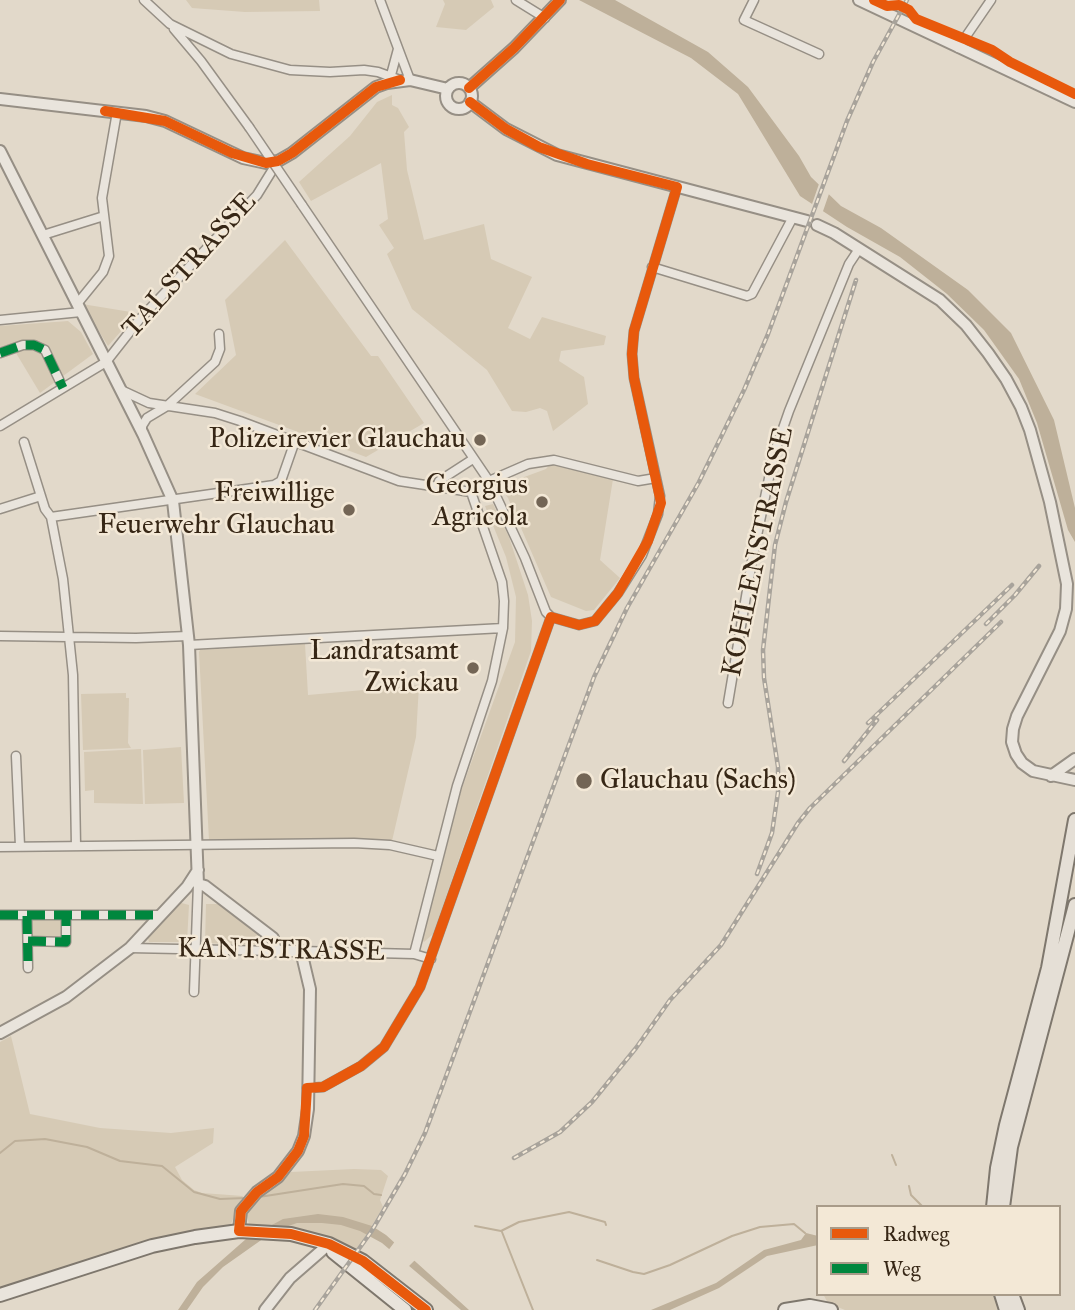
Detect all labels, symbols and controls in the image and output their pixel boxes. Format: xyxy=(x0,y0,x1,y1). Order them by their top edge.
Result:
street label: TALSTRASSE xyxy=(116,186,264,346)
place label: Polizeirevier Glauchau xyxy=(209,423,466,457)
street label: KOHLENSTRASSE xyxy=(716,424,802,680)
marker: Polizeirevier Glauchau xyxy=(472,432,488,448)
place label: Georgius Agricola xyxy=(425,469,528,535)
place label: Freiwillige Feuerwehr Glauchau xyxy=(98,477,335,543)
marker: Georgius Agricola xyxy=(534,494,550,510)
marker: Freiwillige Feuerwehr Glauchau xyxy=(341,502,357,518)
place label: Landratsamt Zwickau xyxy=(310,635,459,701)
marker: Landratsamt Zwickau xyxy=(465,660,481,676)
place label: Glauchau (Sachs) xyxy=(600,764,796,798)
marker: Glauchau (Sachs) xyxy=(574,771,594,791)
street label: KANTSTRASSE xyxy=(177,932,385,970)
legend xyxy=(816,1205,1061,1296)
text: Radweg xyxy=(883,1221,949,1247)
text: Weg xyxy=(883,1256,921,1282)

